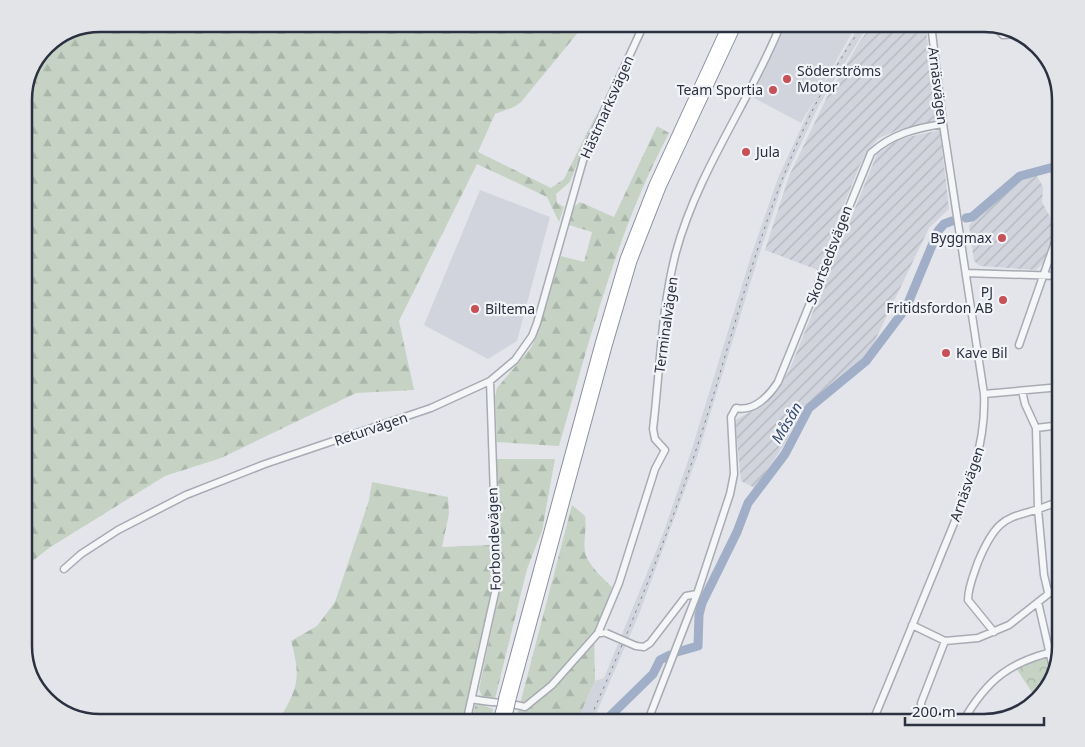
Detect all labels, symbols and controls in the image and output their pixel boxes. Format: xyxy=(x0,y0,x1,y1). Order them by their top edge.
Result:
street label: Arnäsvägen xyxy=(924,46,953,126)
street label: Hästmarksvägen xyxy=(575,52,638,161)
place label: Söderströms Motor xyxy=(797,61,881,96)
marker: Söderströms Motor xyxy=(781,73,793,85)
place label: Team Sportia xyxy=(677,80,763,99)
marker: Team Sportia xyxy=(767,84,779,96)
place label: Jula xyxy=(754,142,780,161)
marker: Jula xyxy=(740,146,752,158)
street label: Skortsedsvägen xyxy=(801,203,856,307)
place label: Byggmax xyxy=(930,228,993,247)
marker: Byggmax xyxy=(996,232,1008,244)
street label: Terminalvägen xyxy=(649,275,682,374)
place label: PJ Fritidsfordon AB xyxy=(886,282,993,317)
marker: PJ Fritidsfordon AB xyxy=(997,294,1009,306)
place label: Biltema xyxy=(485,299,535,318)
marker: Biltema xyxy=(469,303,481,315)
place label: Kave Bil xyxy=(956,343,1008,362)
marker: Kave Bil xyxy=(940,347,952,359)
water label: Måsån xyxy=(766,398,806,447)
street label: Returvägen xyxy=(332,407,410,450)
street label: Arnäsvägen xyxy=(945,444,988,524)
street label: Forbondevägen xyxy=(482,487,505,591)
scale bar xyxy=(905,694,1044,726)
text: 200 m xyxy=(912,701,956,721)

